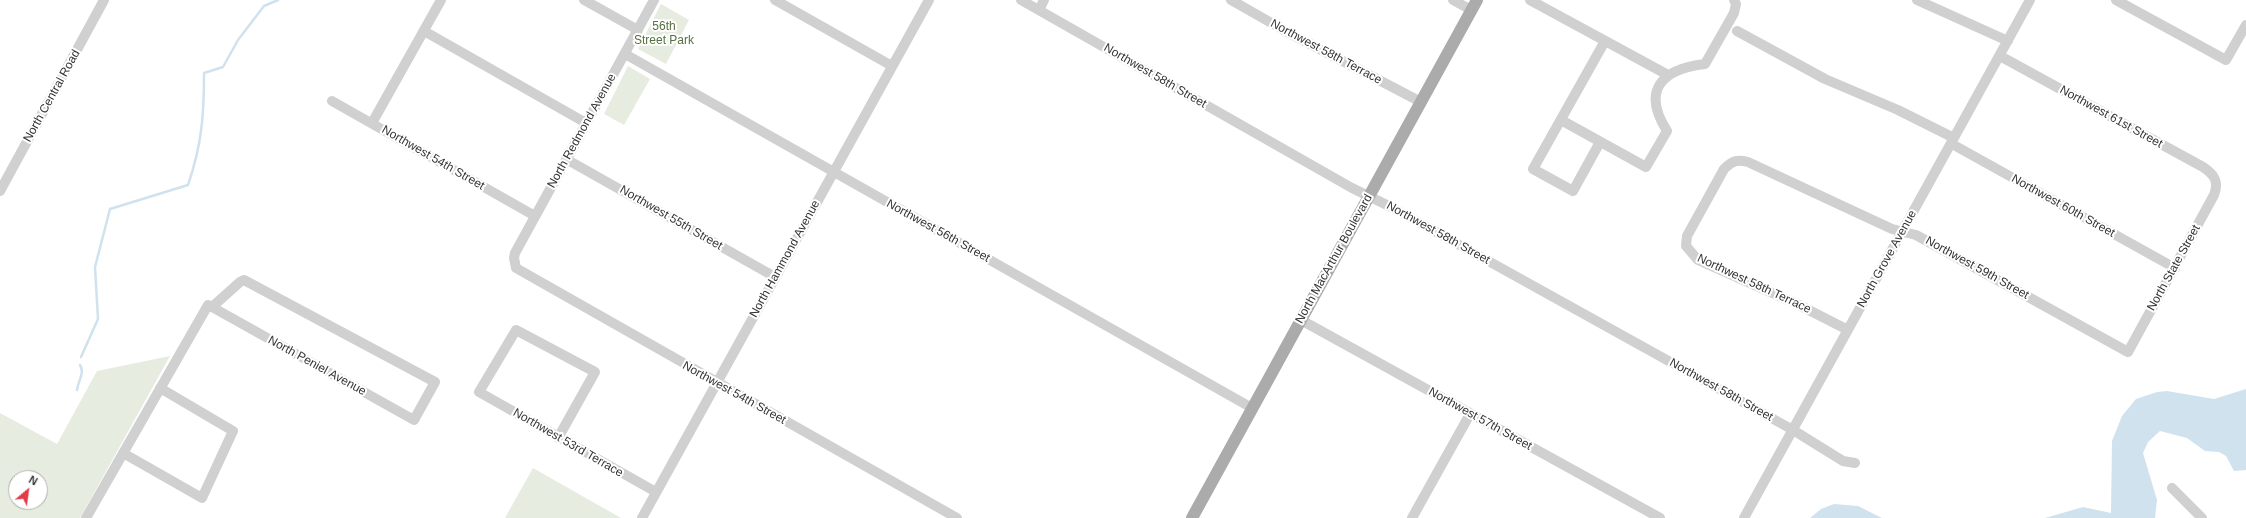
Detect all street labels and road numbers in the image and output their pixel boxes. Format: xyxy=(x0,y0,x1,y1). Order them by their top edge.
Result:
street label: Northwest 58th Terrace xyxy=(1268,17,1384,87)
street label: Northwest 58th Street xyxy=(1101,41,1209,111)
street label: North Central Road xyxy=(21,47,83,145)
street label: North Redmond Avenue xyxy=(545,71,619,191)
street label: Northwest 61st Street xyxy=(2057,83,2165,151)
street label: Northwest 54th Street xyxy=(379,123,487,193)
street label: Northwest 60th Street xyxy=(2009,172,2117,240)
street label: Northwest 55th Street xyxy=(617,183,725,253)
street label: North MacArthur Boulevard xyxy=(1292,192,1376,326)
street label: Northwest 56th Street xyxy=(884,197,992,265)
street label: North Hammond Avenue xyxy=(747,198,823,320)
street label: Northwest 58th Street xyxy=(1384,199,1492,267)
street label: North Grove Avenue xyxy=(1854,208,1920,310)
street label: North State Street xyxy=(2144,223,2204,313)
street label: Northwest 59th Street xyxy=(1923,234,2031,302)
street label: Northwest 58th Terrace xyxy=(1695,251,1813,317)
street label: North Peniel Avenue xyxy=(265,333,369,399)
street label: Northwest 58th Street xyxy=(1667,356,1775,424)
street label: Northwest 54th Street xyxy=(680,359,788,427)
street label: Northwest 57th Street xyxy=(1426,385,1534,453)
street label: Northwest 53rd Terrace xyxy=(510,406,626,480)

